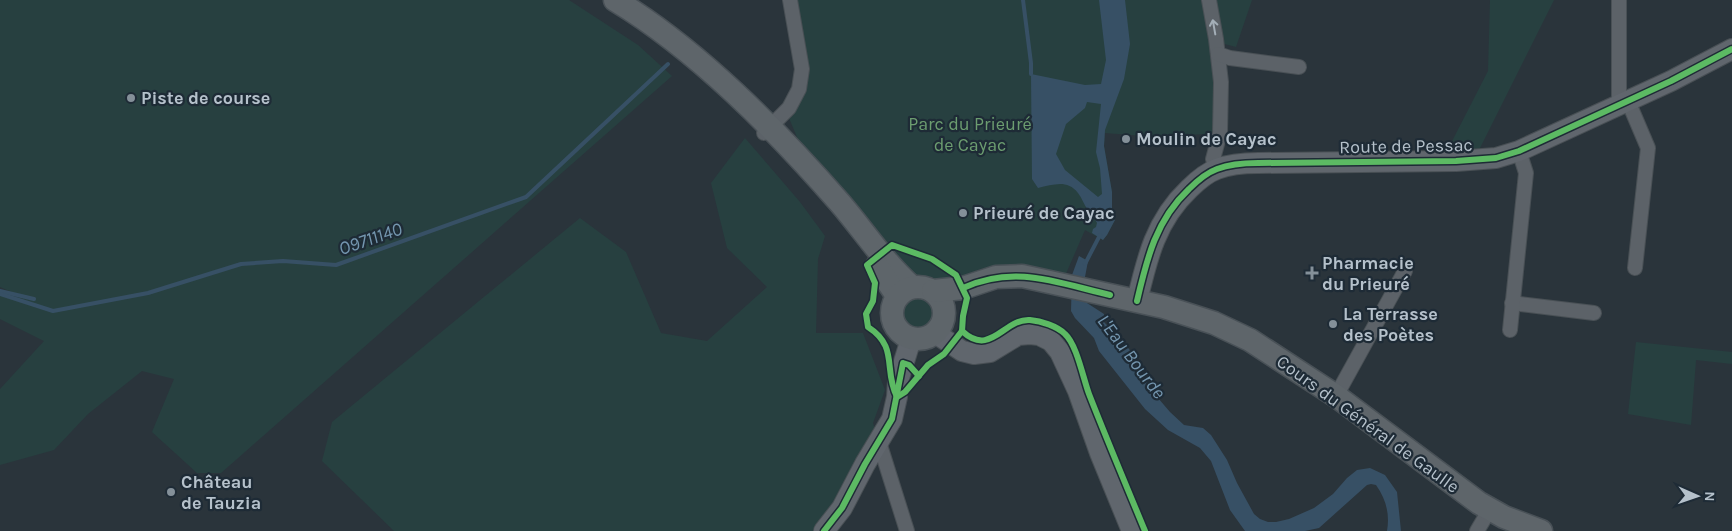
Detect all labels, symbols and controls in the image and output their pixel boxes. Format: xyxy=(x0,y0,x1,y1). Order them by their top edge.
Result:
one-way arrow xyxy=(1209,20,1219,36)
place label: Piste de course xyxy=(141,87,270,109)
marker: Piste de course xyxy=(125,92,137,104)
park label: Parc du Prieuré de Cayac xyxy=(908,113,1032,156)
place label: Moulin de Cayac xyxy=(1136,128,1277,150)
marker: Moulin de Cayac xyxy=(1120,133,1132,145)
street label: Route de Pessac xyxy=(1339,134,1473,158)
place label: Prieuré de Cayac xyxy=(973,202,1115,224)
marker: Prieuré de Cayac xyxy=(957,207,969,219)
water label: O9711140 xyxy=(336,218,406,260)
place label: Pharmacie du Prieuré xyxy=(1322,252,1414,295)
marker: Pharmacie du Prieuré xyxy=(1306,267,1318,279)
place label: La Terrasse des Poètes xyxy=(1343,303,1438,346)
water label: L'Eau Bourde xyxy=(1092,310,1170,403)
marker: La Terrasse des Poètes xyxy=(1327,318,1339,330)
street label: Cours du Général de Gaulle xyxy=(1272,350,1464,498)
place label: Château de Tauzia xyxy=(181,471,261,514)
north arrow xyxy=(1672,471,1722,521)
marker: Château de Tauzia xyxy=(165,486,177,498)
text: N xyxy=(1701,491,1718,502)

